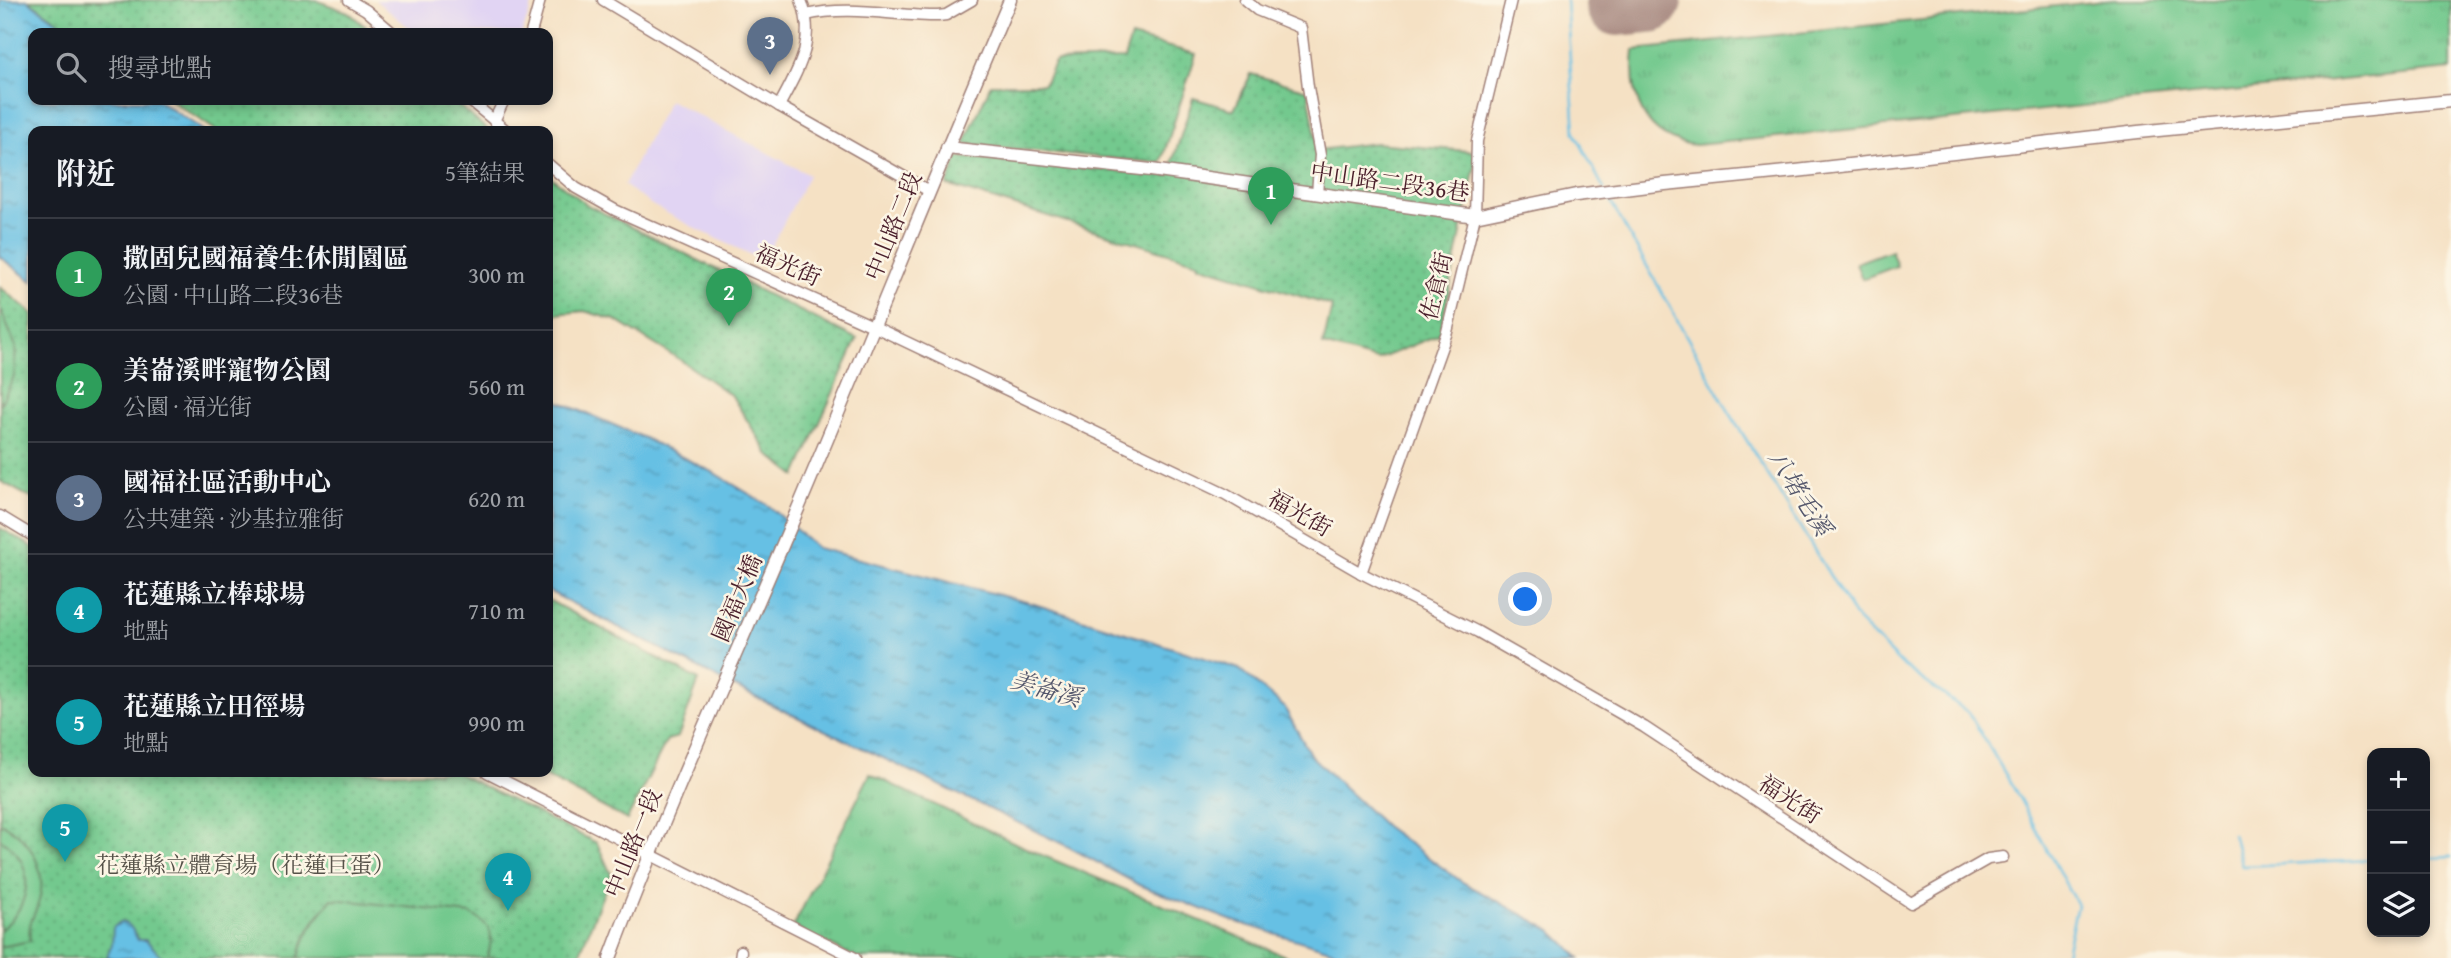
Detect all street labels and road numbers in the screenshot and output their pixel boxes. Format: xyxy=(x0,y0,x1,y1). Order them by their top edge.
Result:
street label: 中山路二段36巷 xyxy=(1308,154,1472,209)
street label: 中山路二段 xyxy=(856,166,929,285)
street label: 福光街 xyxy=(750,235,826,294)
street label: 佐倉街 xyxy=(1411,248,1460,323)
street label: 福光街 xyxy=(1262,481,1338,544)
street label: 國福大橋 xyxy=(703,549,770,647)
street label: 福光街 xyxy=(1752,766,1828,831)
street label: 中山路一段 xyxy=(596,783,669,902)

